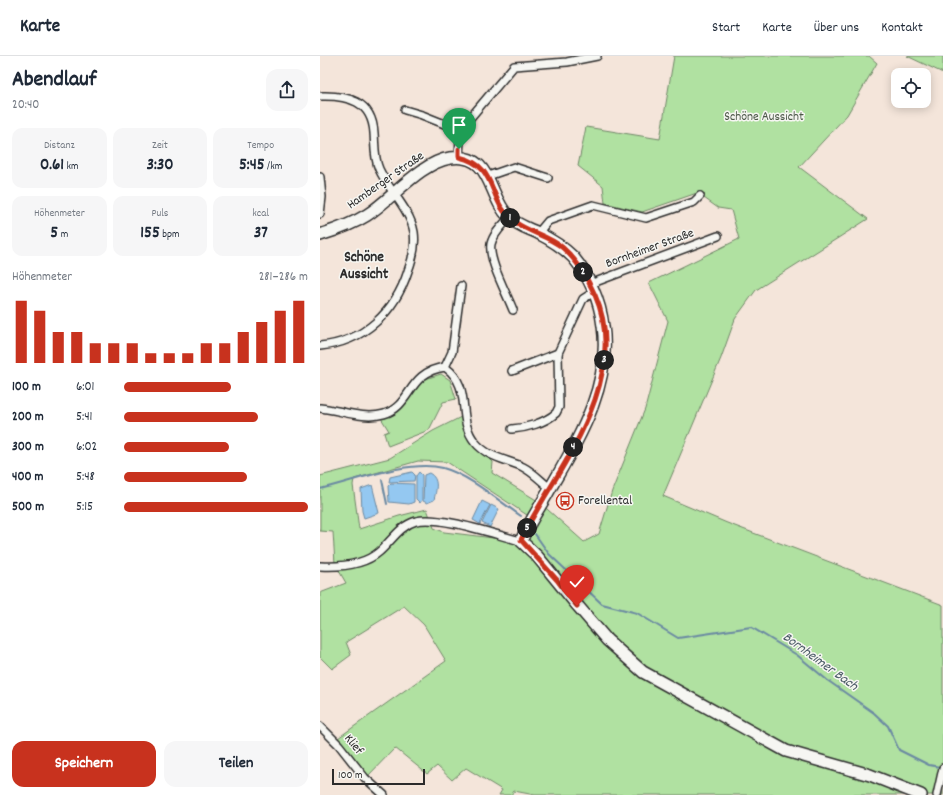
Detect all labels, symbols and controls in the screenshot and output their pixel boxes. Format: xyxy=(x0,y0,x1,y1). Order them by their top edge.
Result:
text: Karte xyxy=(20,14,60,41)
text: Start xyxy=(712,18,740,38)
text: Karte xyxy=(762,18,792,38)
text: Über uns xyxy=(814,18,859,38)
text: Kontakt xyxy=(881,18,923,38)
text: Abendlauf xyxy=(12,65,96,96)
map controls xyxy=(891,68,931,108)
button: locate xyxy=(891,68,931,108)
button: share xyxy=(266,69,308,111)
text: 20:40 xyxy=(12,96,39,115)
pin xyxy=(442,108,476,149)
park label: Schöne Aussicht xyxy=(724,108,804,127)
icon: arrive xyxy=(448,114,470,136)
text: Distanz xyxy=(44,138,75,154)
text: Zeit xyxy=(152,138,168,154)
text: Tempo xyxy=(247,138,274,154)
street label: Hamberger Straße xyxy=(344,147,429,215)
text: 0.61 xyxy=(40,154,64,178)
text: 3:30 xyxy=(146,154,174,178)
text: 5:45 xyxy=(239,154,265,178)
text: km xyxy=(64,159,79,175)
text: /km xyxy=(265,159,282,175)
text: Höhenmeter xyxy=(34,206,85,222)
text: Puls xyxy=(152,206,168,222)
text: kcal xyxy=(252,206,269,222)
pin: 1 xyxy=(500,208,520,228)
text: 1 xyxy=(509,210,511,226)
text: 5 xyxy=(50,222,58,246)
text: 155 xyxy=(140,222,160,246)
text: 37 xyxy=(254,222,268,246)
street label: Bornheimer Straße xyxy=(603,224,697,274)
text: m xyxy=(58,227,68,243)
text: bpm xyxy=(160,227,180,243)
district label: Schöne Aussicht xyxy=(340,247,389,286)
pin: 2 xyxy=(573,262,593,282)
text: 2 xyxy=(581,264,585,280)
text: Höhenmeter xyxy=(12,268,72,287)
text: 281–286 m xyxy=(259,268,308,287)
pin: 3 xyxy=(594,350,614,370)
text: 3 xyxy=(602,352,606,368)
text: 100 m xyxy=(12,378,41,397)
text: 6:01 xyxy=(76,378,94,397)
text: 200 m xyxy=(12,408,44,427)
text: 5:41 xyxy=(76,408,92,427)
pin: 4 xyxy=(563,437,583,457)
text: 300 m xyxy=(12,438,44,457)
text: 6:02 xyxy=(76,438,97,457)
text: 4 xyxy=(571,439,575,455)
text: 400 m xyxy=(12,468,43,487)
text: 5:48 xyxy=(76,468,95,487)
bus stop icon: Forellental xyxy=(555,491,575,511)
place label: Forellental xyxy=(578,492,632,511)
text: 500 m xyxy=(12,498,44,517)
text: 5:15 xyxy=(76,498,93,517)
pin: 5 xyxy=(517,518,537,538)
text: 5 xyxy=(524,520,530,536)
pin xyxy=(560,565,594,606)
icon: check xyxy=(566,571,588,593)
water label: Bornheimer Bach xyxy=(778,628,862,697)
street label: Klief xyxy=(339,731,367,760)
button: Speichern xyxy=(12,741,156,787)
button: Teilen xyxy=(164,741,308,787)
scale bar xyxy=(332,767,425,786)
text: 100 m xyxy=(338,768,362,784)

